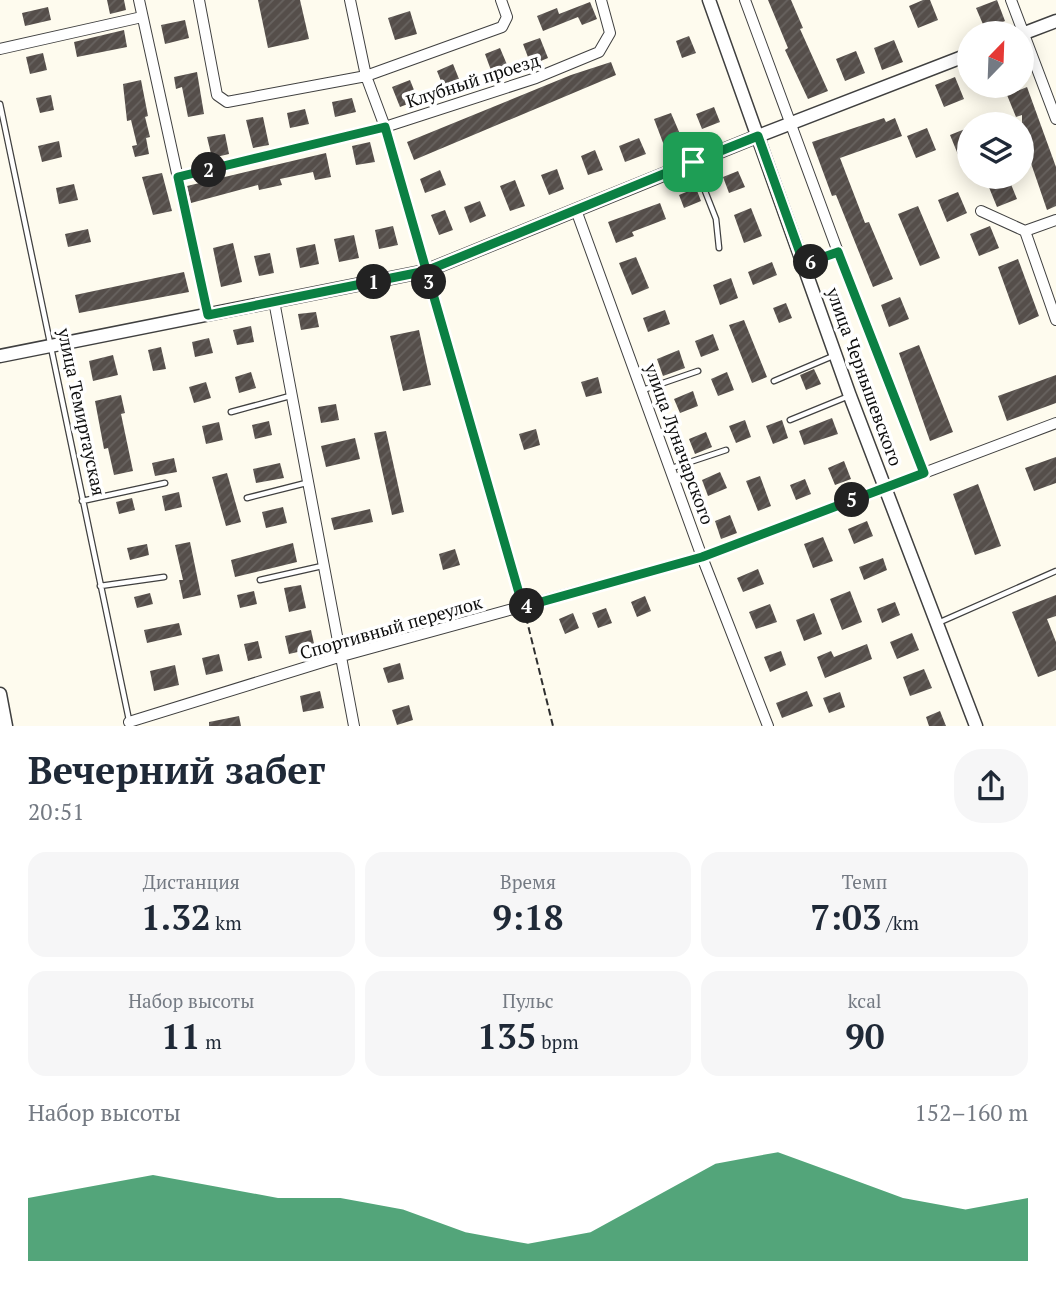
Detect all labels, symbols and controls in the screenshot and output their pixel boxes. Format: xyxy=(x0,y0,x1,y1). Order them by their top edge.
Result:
north arrow xyxy=(957,21,1034,98)
map controls xyxy=(957,21,1034,189)
street label: Клубный проезд xyxy=(403,47,543,113)
button: layers xyxy=(957,112,1034,189)
pin xyxy=(663,132,723,192)
icon: arrive xyxy=(674,143,712,181)
pin: 2 xyxy=(192,152,227,188)
text: 2 xyxy=(203,157,214,182)
pin: 6 xyxy=(794,244,828,280)
text: 6 xyxy=(805,249,816,274)
pin: 1 xyxy=(356,264,392,300)
pin: 3 xyxy=(412,264,446,300)
text: 1 xyxy=(368,269,379,294)
text: 3 xyxy=(423,269,434,294)
street label: улица Чернышевского xyxy=(821,283,908,469)
street label: улица Темиртауская xyxy=(52,325,111,498)
street label: улица Луначарского xyxy=(639,359,720,528)
pin: 5 xyxy=(834,482,870,518)
text: 5 xyxy=(846,487,857,512)
pin: 4 xyxy=(510,588,544,624)
street label: Спортивный переулок xyxy=(297,589,485,665)
text: 4 xyxy=(521,593,532,618)
text: Вечерний забег xyxy=(28,745,325,795)
button: share xyxy=(954,749,1028,823)
text: 20:51 xyxy=(28,796,85,827)
text: Дистанция xyxy=(143,869,240,894)
text: Время xyxy=(500,869,556,894)
text: Темп xyxy=(842,869,887,894)
text: 1.32 xyxy=(141,894,211,940)
text: 9:18 xyxy=(492,894,564,940)
text: 7:03 xyxy=(810,894,882,940)
text: km xyxy=(211,910,242,935)
text: /km xyxy=(882,910,919,935)
text: Набор высоты xyxy=(128,988,254,1013)
text: Пульс xyxy=(502,988,554,1013)
text: kcal xyxy=(848,988,882,1013)
text: 11 xyxy=(161,1013,201,1059)
text: 135 xyxy=(477,1013,537,1059)
text: 90 xyxy=(845,1013,884,1059)
text: m xyxy=(201,1029,222,1054)
text: bpm xyxy=(537,1029,579,1054)
text: Набор высоты xyxy=(28,1097,181,1128)
text: 152–160 m xyxy=(915,1097,1028,1128)

